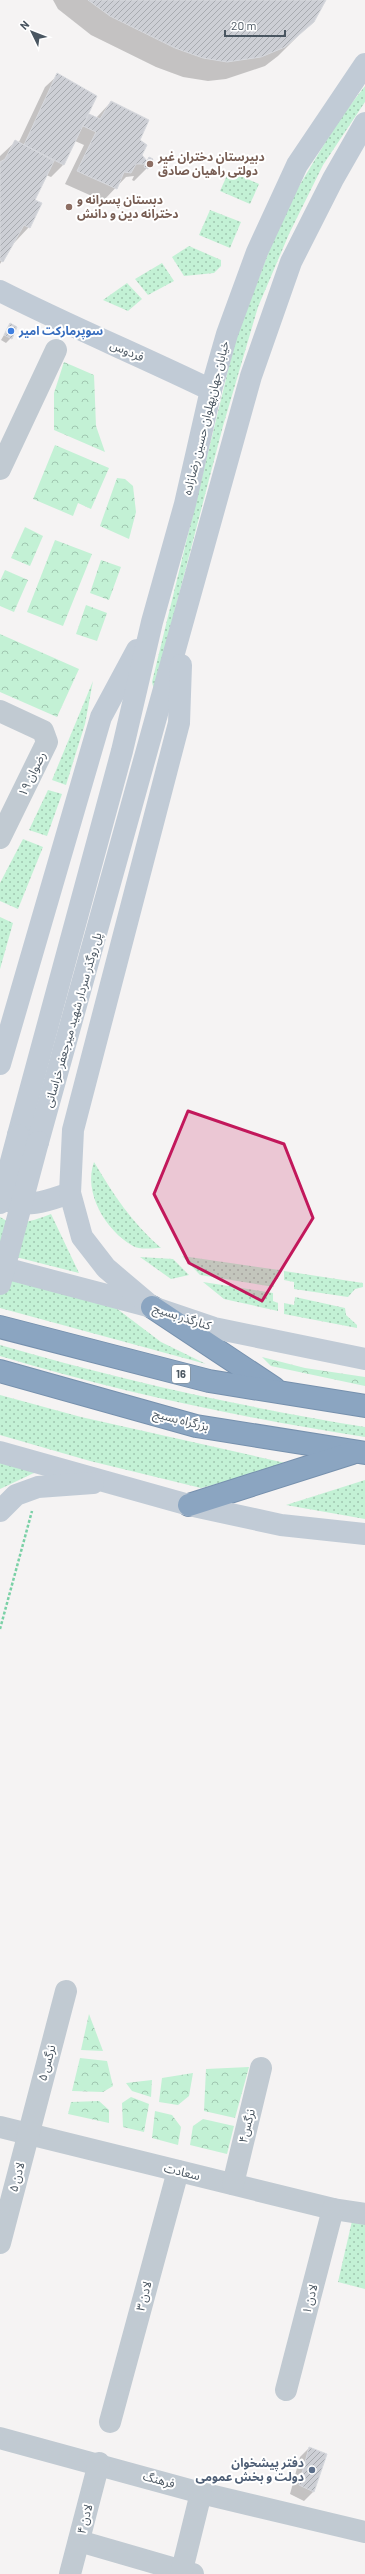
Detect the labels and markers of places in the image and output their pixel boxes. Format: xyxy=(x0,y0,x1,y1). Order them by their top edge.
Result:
place label: دبیرستان دختران غیر دولتی راهیان صادق xyxy=(157,149,265,178)
marker: دبیرستان دختران غیر دولتی راهیان صادق xyxy=(145,159,155,169)
place label: دبستان پسرانه و دخترانه دین و دانش xyxy=(77,192,178,221)
marker: دبستان پسرانه و دخترانه دین و دانش xyxy=(64,202,74,212)
place label: سوپرمارکت امیر xyxy=(18,323,103,340)
marker: سوپرمارکت امیر xyxy=(6,326,16,336)
place label: دفتر پیشخوان دولت و بخش عمومی xyxy=(195,2455,304,2484)
marker: دفتر پیشخوان دولت و بخش عمومی xyxy=(307,2465,317,2475)

